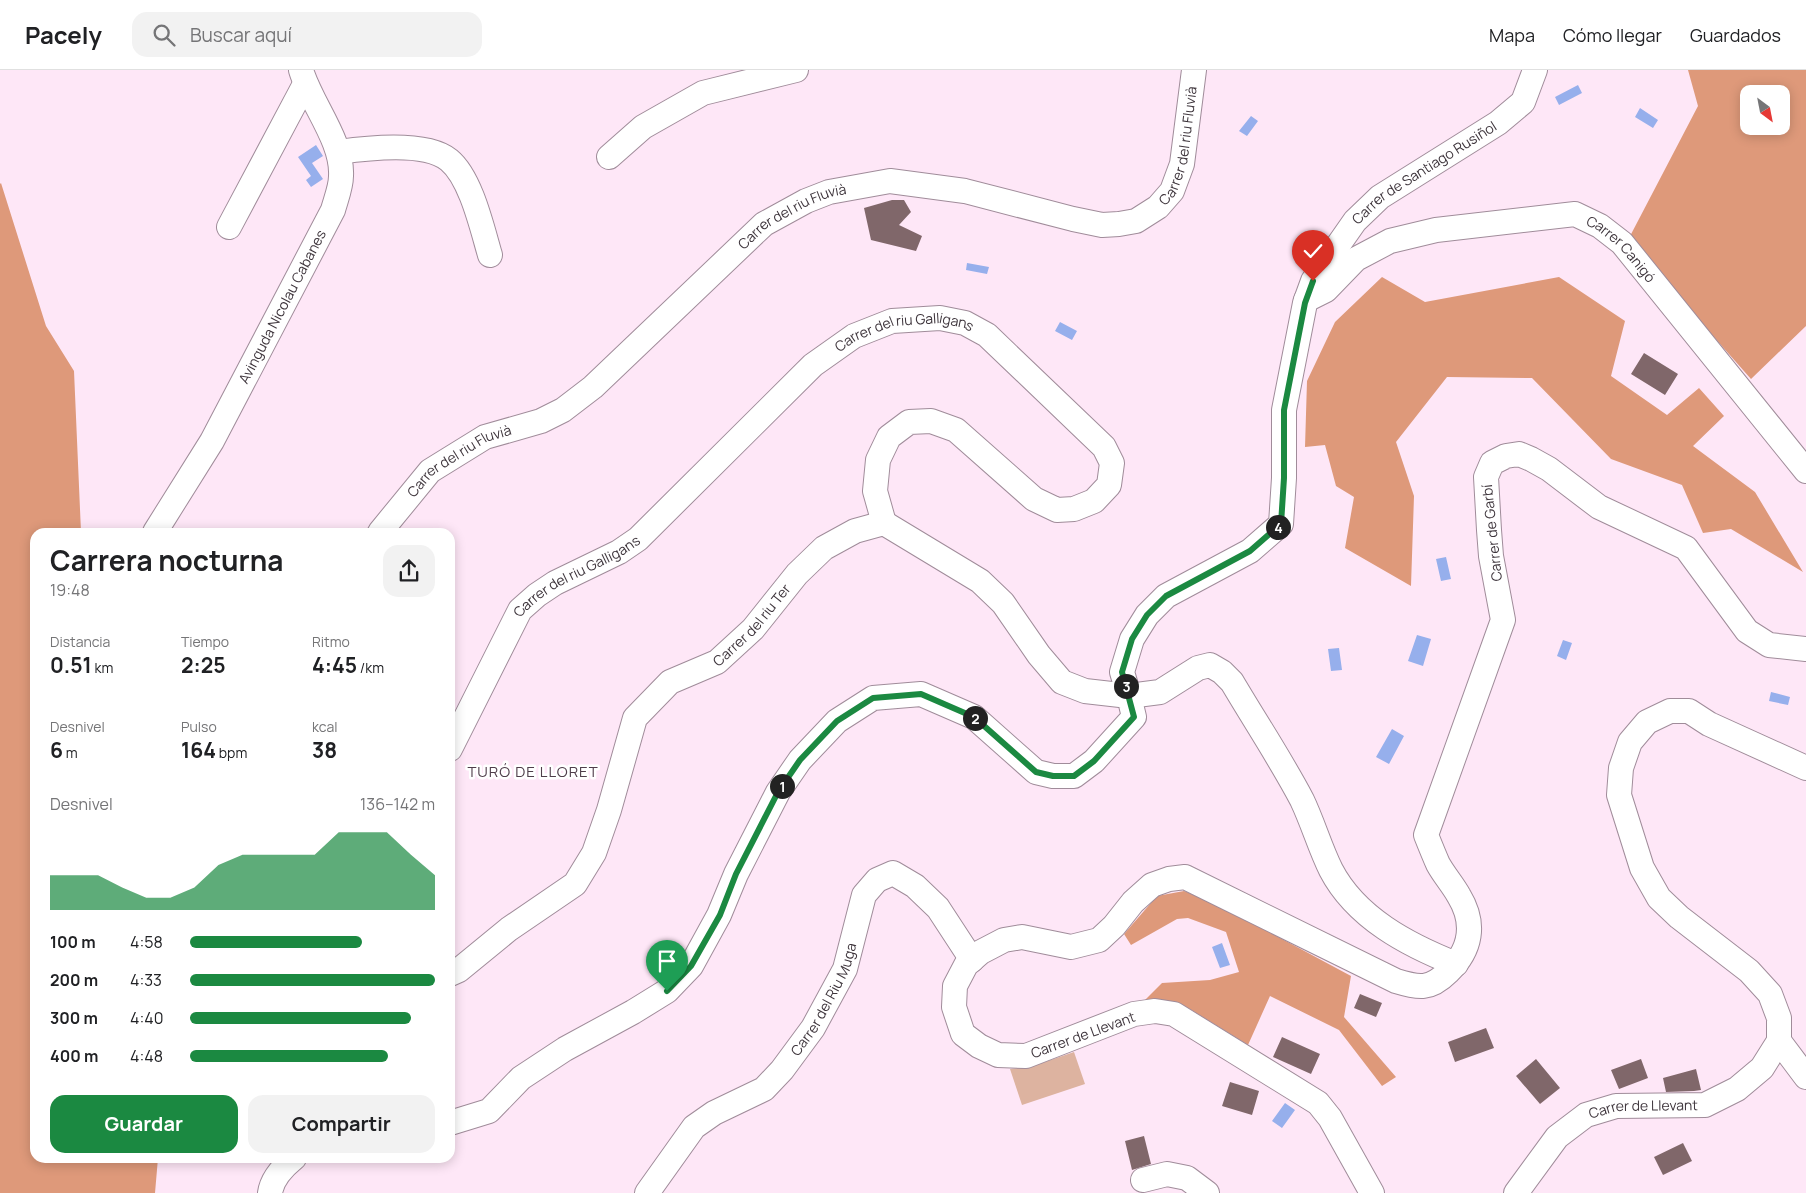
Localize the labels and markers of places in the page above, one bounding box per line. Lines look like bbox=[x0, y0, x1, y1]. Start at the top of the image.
pin bbox=[1292, 230, 1334, 281]
pin: 4 bbox=[1266, 514, 1290, 540]
pin: 3 bbox=[1114, 674, 1138, 698]
pin: 2 bbox=[962, 706, 988, 730]
pin: 1 bbox=[770, 774, 794, 798]
pin bbox=[646, 940, 688, 991]

